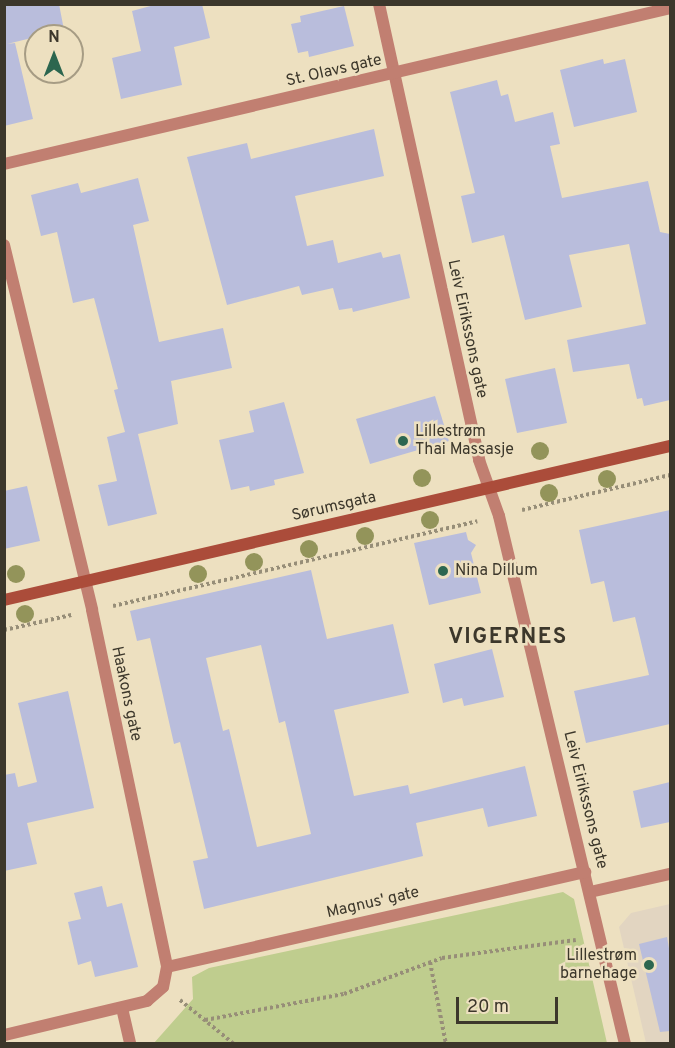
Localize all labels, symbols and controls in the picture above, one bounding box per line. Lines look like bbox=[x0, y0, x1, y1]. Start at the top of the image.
north arrow bbox=[24, 24, 84, 84]
text: N bbox=[48, 28, 60, 48]
street label: St. Olavs gate bbox=[284, 51, 384, 91]
street label: Leiv Eirikssons gate bbox=[443, 258, 491, 400]
place label: Lillestrøm Thai Massasje bbox=[415, 422, 514, 460]
marker: Lillestrøm Thai Massasje bbox=[396, 434, 410, 448]
street label: Sørumsgata bbox=[290, 488, 378, 526]
place label: Nina Dillum bbox=[455, 561, 538, 581]
marker: Nina Dillum bbox=[436, 564, 450, 578]
district label: VIGERNES bbox=[448, 625, 568, 651]
street label: Haakons gate bbox=[107, 645, 145, 743]
street label: Leiv Eirikssons gate bbox=[559, 729, 611, 871]
street label: Magnus' gate bbox=[325, 883, 421, 923]
place label: Lillestrøm barnehage bbox=[560, 946, 637, 984]
marker: Lillestrøm barnehage bbox=[642, 958, 656, 972]
scale bar bbox=[459, 985, 561, 1023]
text: 20 m bbox=[467, 996, 509, 1019]

